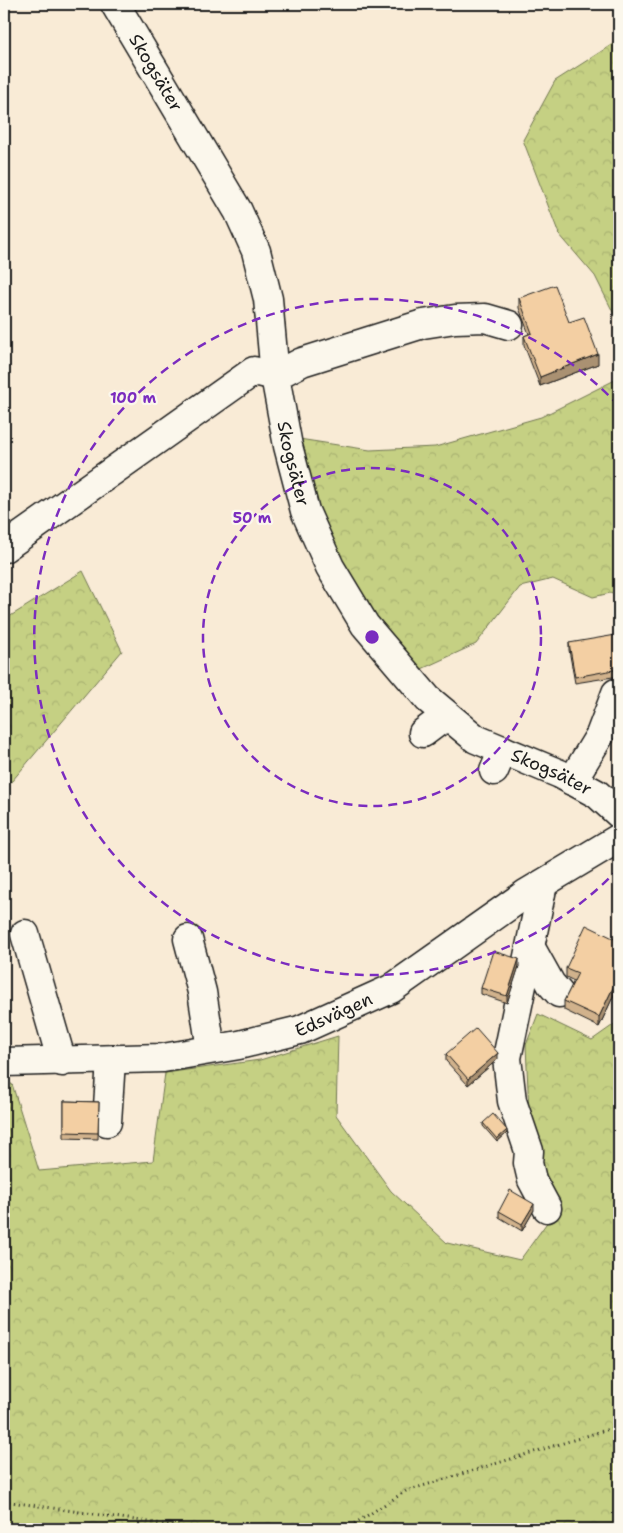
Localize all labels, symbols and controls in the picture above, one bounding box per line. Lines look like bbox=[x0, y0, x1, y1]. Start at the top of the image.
street label: Skogsäter bbox=[123, 29, 188, 116]
text: 100 m bbox=[110, 388, 156, 408]
street label: Skogsäter bbox=[272, 419, 315, 509]
text: 50 m bbox=[233, 508, 272, 528]
centre of rings bbox=[363, 628, 381, 646]
street label: Skogsäter bbox=[507, 743, 596, 801]
street label: Edsvägen bbox=[291, 987, 376, 1043]

